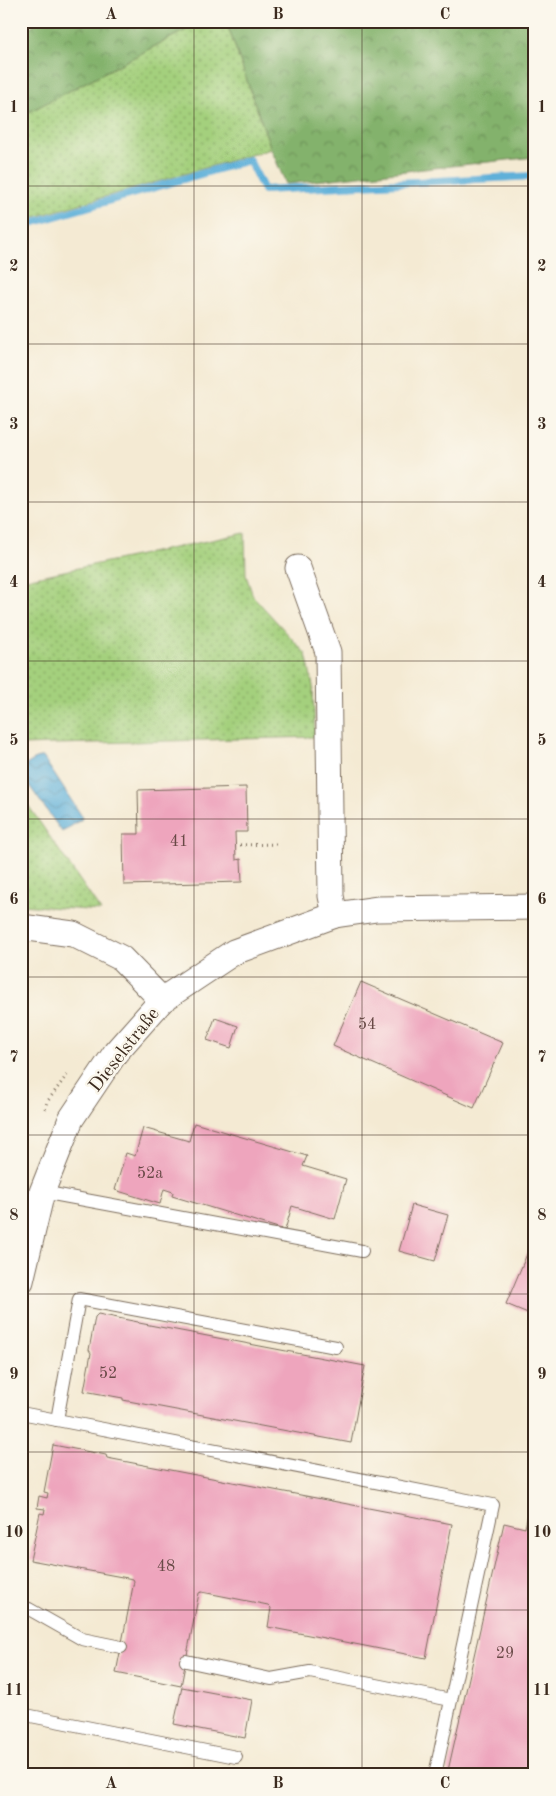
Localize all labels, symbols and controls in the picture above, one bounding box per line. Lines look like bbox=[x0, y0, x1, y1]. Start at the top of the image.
text: A bbox=[105, 7, 117, 23]
text: B bbox=[272, 7, 284, 23]
text: C bbox=[440, 7, 450, 23]
text: 1 bbox=[9, 100, 19, 116]
text: 1 bbox=[537, 100, 547, 116]
text: 2 bbox=[9, 259, 19, 275]
text: 2 bbox=[537, 259, 547, 275]
text: 3 bbox=[9, 417, 19, 433]
text: 3 bbox=[537, 417, 547, 433]
text: 4 bbox=[9, 575, 19, 591]
text: 4 bbox=[537, 575, 547, 591]
text: 5 bbox=[9, 733, 19, 749]
text: 5 bbox=[537, 733, 547, 749]
house number: 41 bbox=[170, 834, 188, 850]
text: 6 bbox=[9, 892, 19, 908]
text: 6 bbox=[537, 892, 547, 908]
street label: Dieselstraße bbox=[86, 1005, 164, 1096]
house number: 54 bbox=[358, 1017, 376, 1033]
text: 7 bbox=[9, 1050, 19, 1066]
text: 7 bbox=[537, 1050, 547, 1066]
house number: 52a bbox=[137, 1166, 163, 1182]
text: 8 bbox=[9, 1208, 19, 1224]
text: 8 bbox=[537, 1208, 547, 1224]
house number: 52 bbox=[99, 1366, 117, 1382]
text: 9 bbox=[9, 1367, 19, 1383]
text: 9 bbox=[537, 1367, 547, 1383]
text: 10 bbox=[5, 1525, 23, 1541]
text: 10 bbox=[533, 1525, 551, 1541]
house number: 48 bbox=[157, 1559, 175, 1575]
house number: 29 bbox=[496, 1646, 514, 1662]
text: 11 bbox=[5, 1683, 23, 1699]
text: 11 bbox=[533, 1683, 551, 1699]
text: A bbox=[105, 1776, 117, 1792]
text: B bbox=[272, 1776, 284, 1792]
text: C bbox=[440, 1776, 450, 1792]

